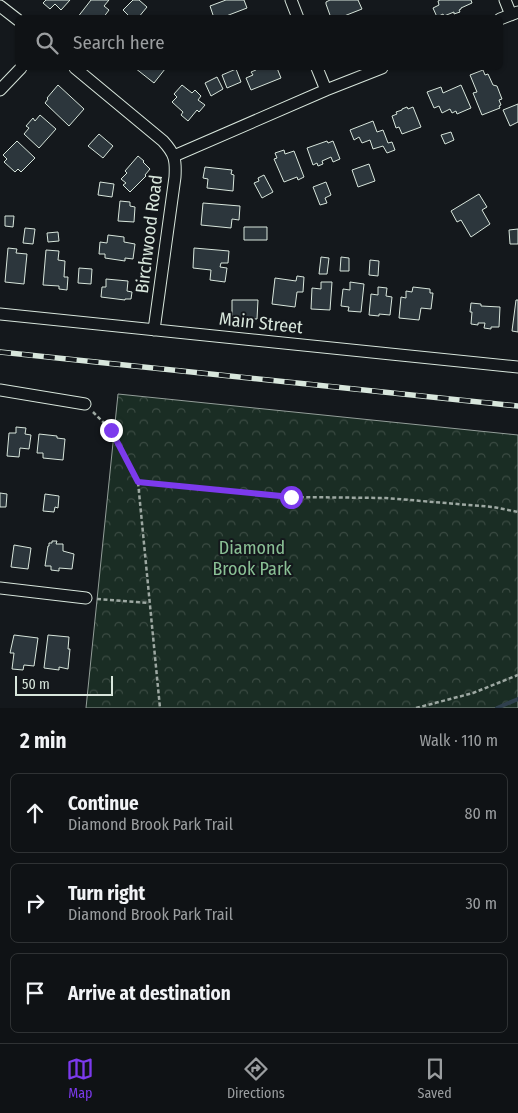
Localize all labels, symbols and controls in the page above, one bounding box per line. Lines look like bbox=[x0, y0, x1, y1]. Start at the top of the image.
search box bbox=[15, 15, 503, 70]
icon: search bbox=[33, 29, 61, 57]
text: Search here bbox=[73, 31, 165, 54]
street label: Birchwood Road bbox=[131, 173, 167, 295]
street label: Main Street bbox=[218, 308, 304, 338]
route end bbox=[100, 419, 123, 442]
route start bbox=[280, 486, 303, 509]
park label: Diamond Brook Park bbox=[212, 537, 292, 580]
scale bar bbox=[15, 673, 112, 696]
text: 50 m bbox=[22, 676, 50, 693]
text: 2 min bbox=[20, 728, 67, 754]
text: Walk · 110 m bbox=[420, 731, 498, 750]
text: Continue bbox=[68, 792, 139, 815]
icon: ahead bbox=[21, 799, 49, 827]
text: 80 m bbox=[465, 804, 497, 823]
text: Diamond Brook Park Trail bbox=[68, 815, 233, 834]
text: Turn right bbox=[68, 882, 145, 905]
icon: right bbox=[21, 889, 49, 917]
text: 30 m bbox=[465, 894, 497, 913]
text: Diamond Brook Park Trail bbox=[68, 905, 233, 924]
icon: arrive bbox=[21, 979, 49, 1007]
text: Arrive at destination bbox=[68, 982, 231, 1005]
tab: Map bbox=[66, 1055, 94, 1102]
tab: Directions bbox=[227, 1055, 285, 1102]
tab: Saved bbox=[417, 1055, 452, 1102]

